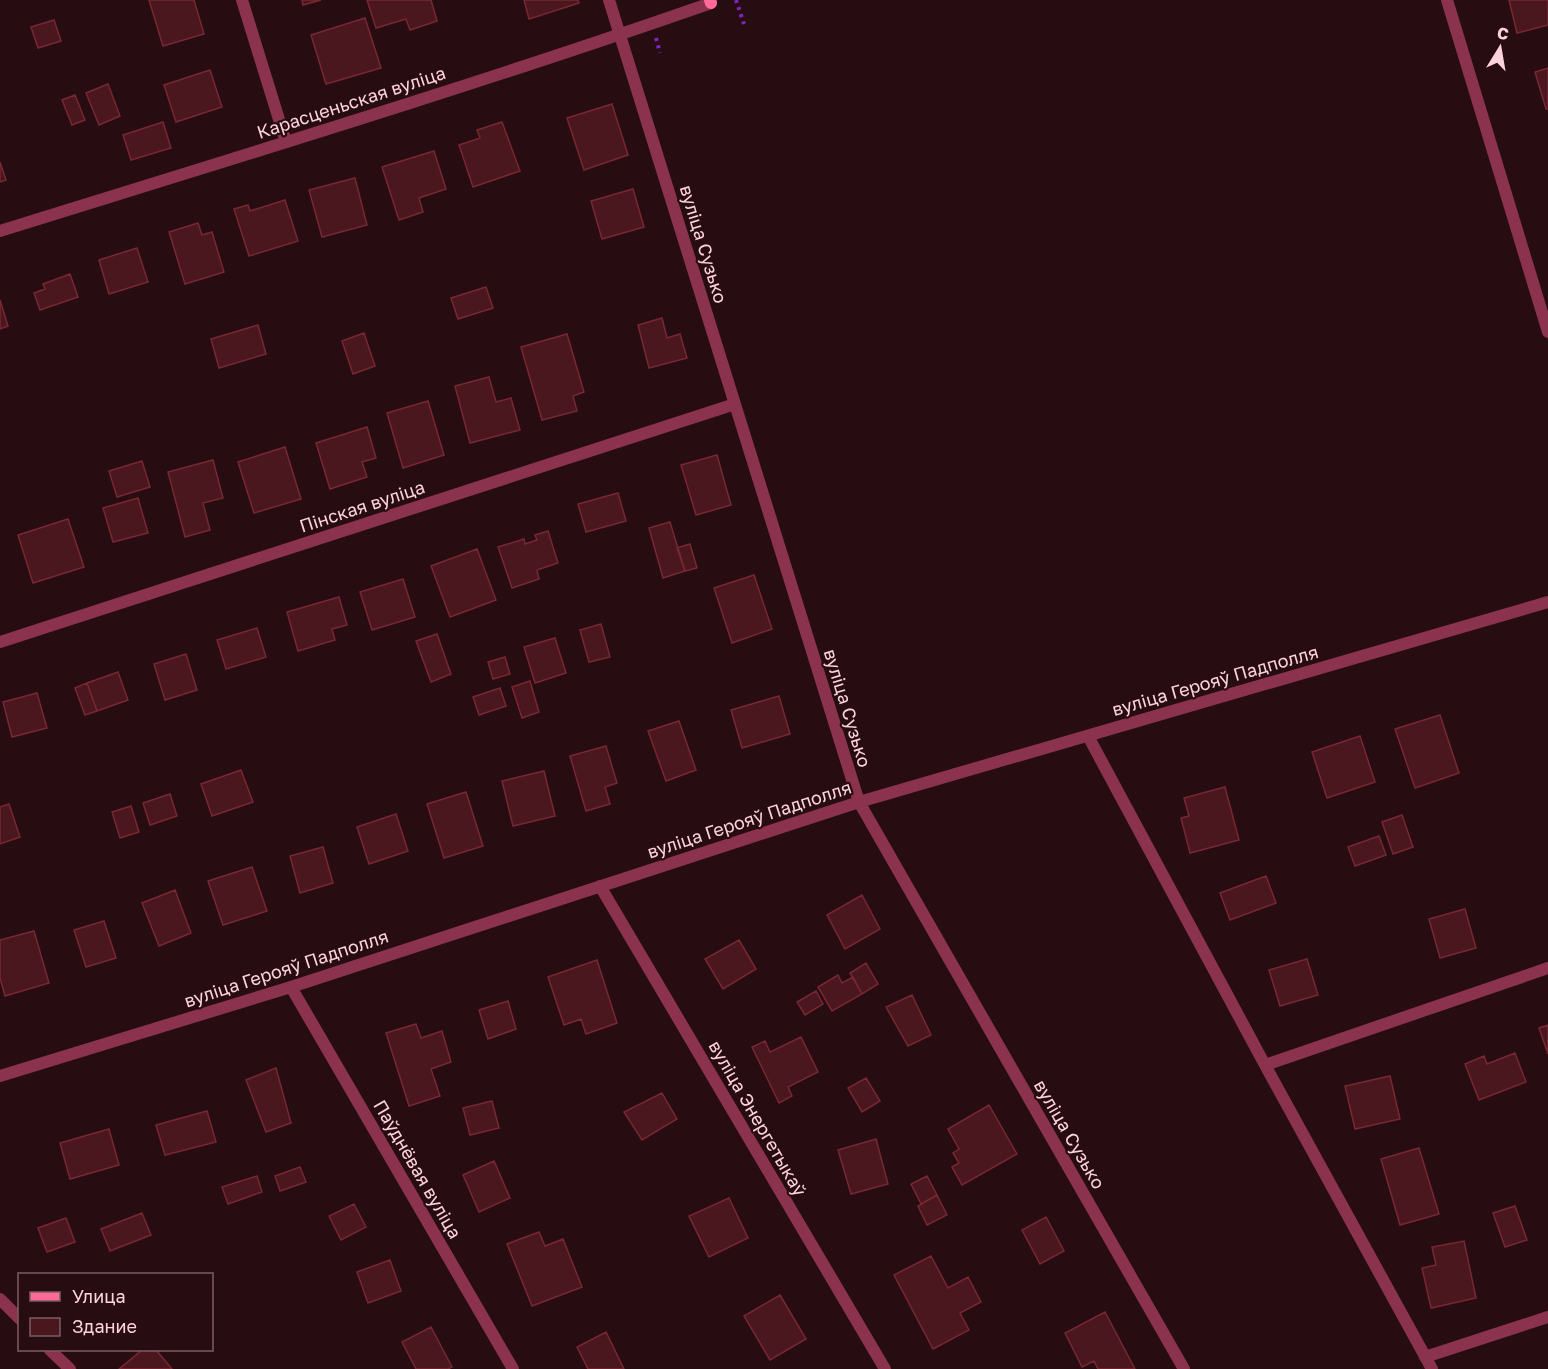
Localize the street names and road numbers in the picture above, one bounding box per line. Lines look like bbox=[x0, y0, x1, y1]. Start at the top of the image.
street label: Карасценьская вуліца bbox=[254, 61, 448, 143]
street label: вуліца Сузько bbox=[676, 182, 732, 306]
street label: Пінская вуліца bbox=[296, 475, 428, 537]
street label: вуліца Герояў Падполля bbox=[1109, 640, 1321, 720]
street label: вуліца Сузько bbox=[820, 646, 876, 770]
street label: вуліца Герояў Падполля bbox=[644, 776, 854, 862]
street label: вуліца Герояў Падполля bbox=[181, 925, 391, 1011]
street label: вуліца Энергетыкаў bbox=[704, 1036, 812, 1200]
street label: вуліца Сузько bbox=[1030, 1075, 1110, 1193]
street label: Паўднёвая вуліца bbox=[369, 1096, 467, 1242]

